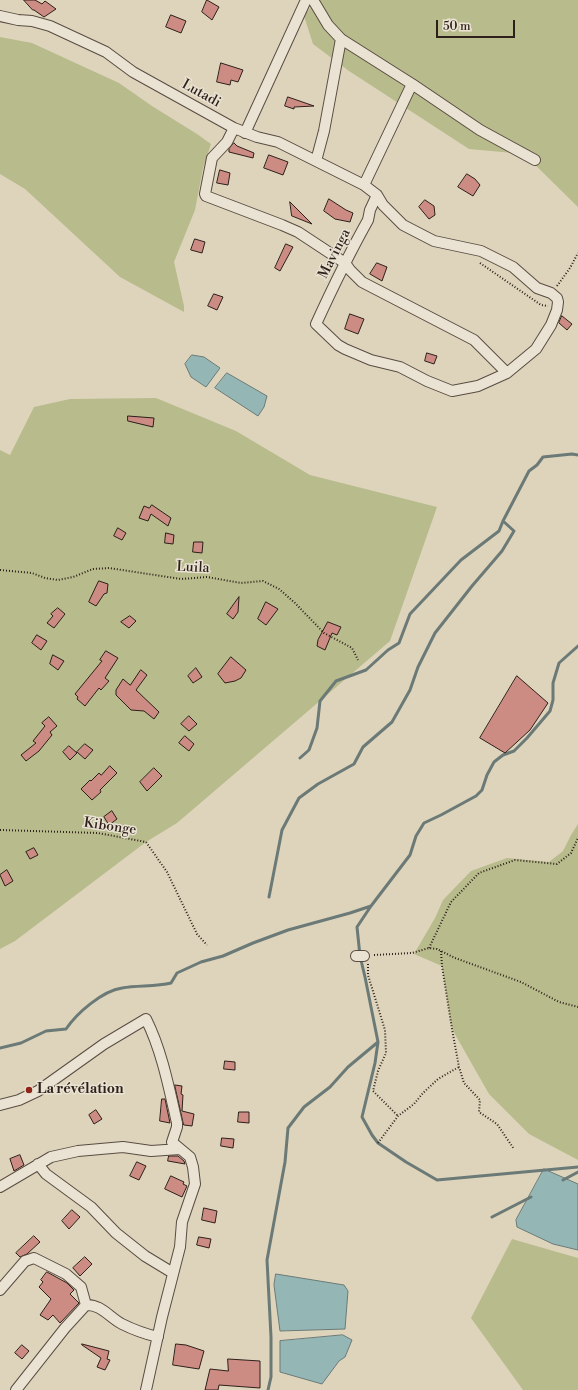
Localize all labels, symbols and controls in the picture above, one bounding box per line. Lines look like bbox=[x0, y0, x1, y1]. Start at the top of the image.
scale bar bbox=[438, 12, 517, 38]
text: 50 m bbox=[443, 19, 471, 34]
street label: Lutadi bbox=[179, 76, 223, 112]
street label: Mavinga bbox=[315, 226, 355, 282]
street label: Luila bbox=[176, 559, 210, 577]
street label: Kibonge bbox=[83, 815, 137, 839]
place label: La révélation bbox=[37, 1082, 124, 1098]
marker: La révélation bbox=[24, 1085, 34, 1095]

